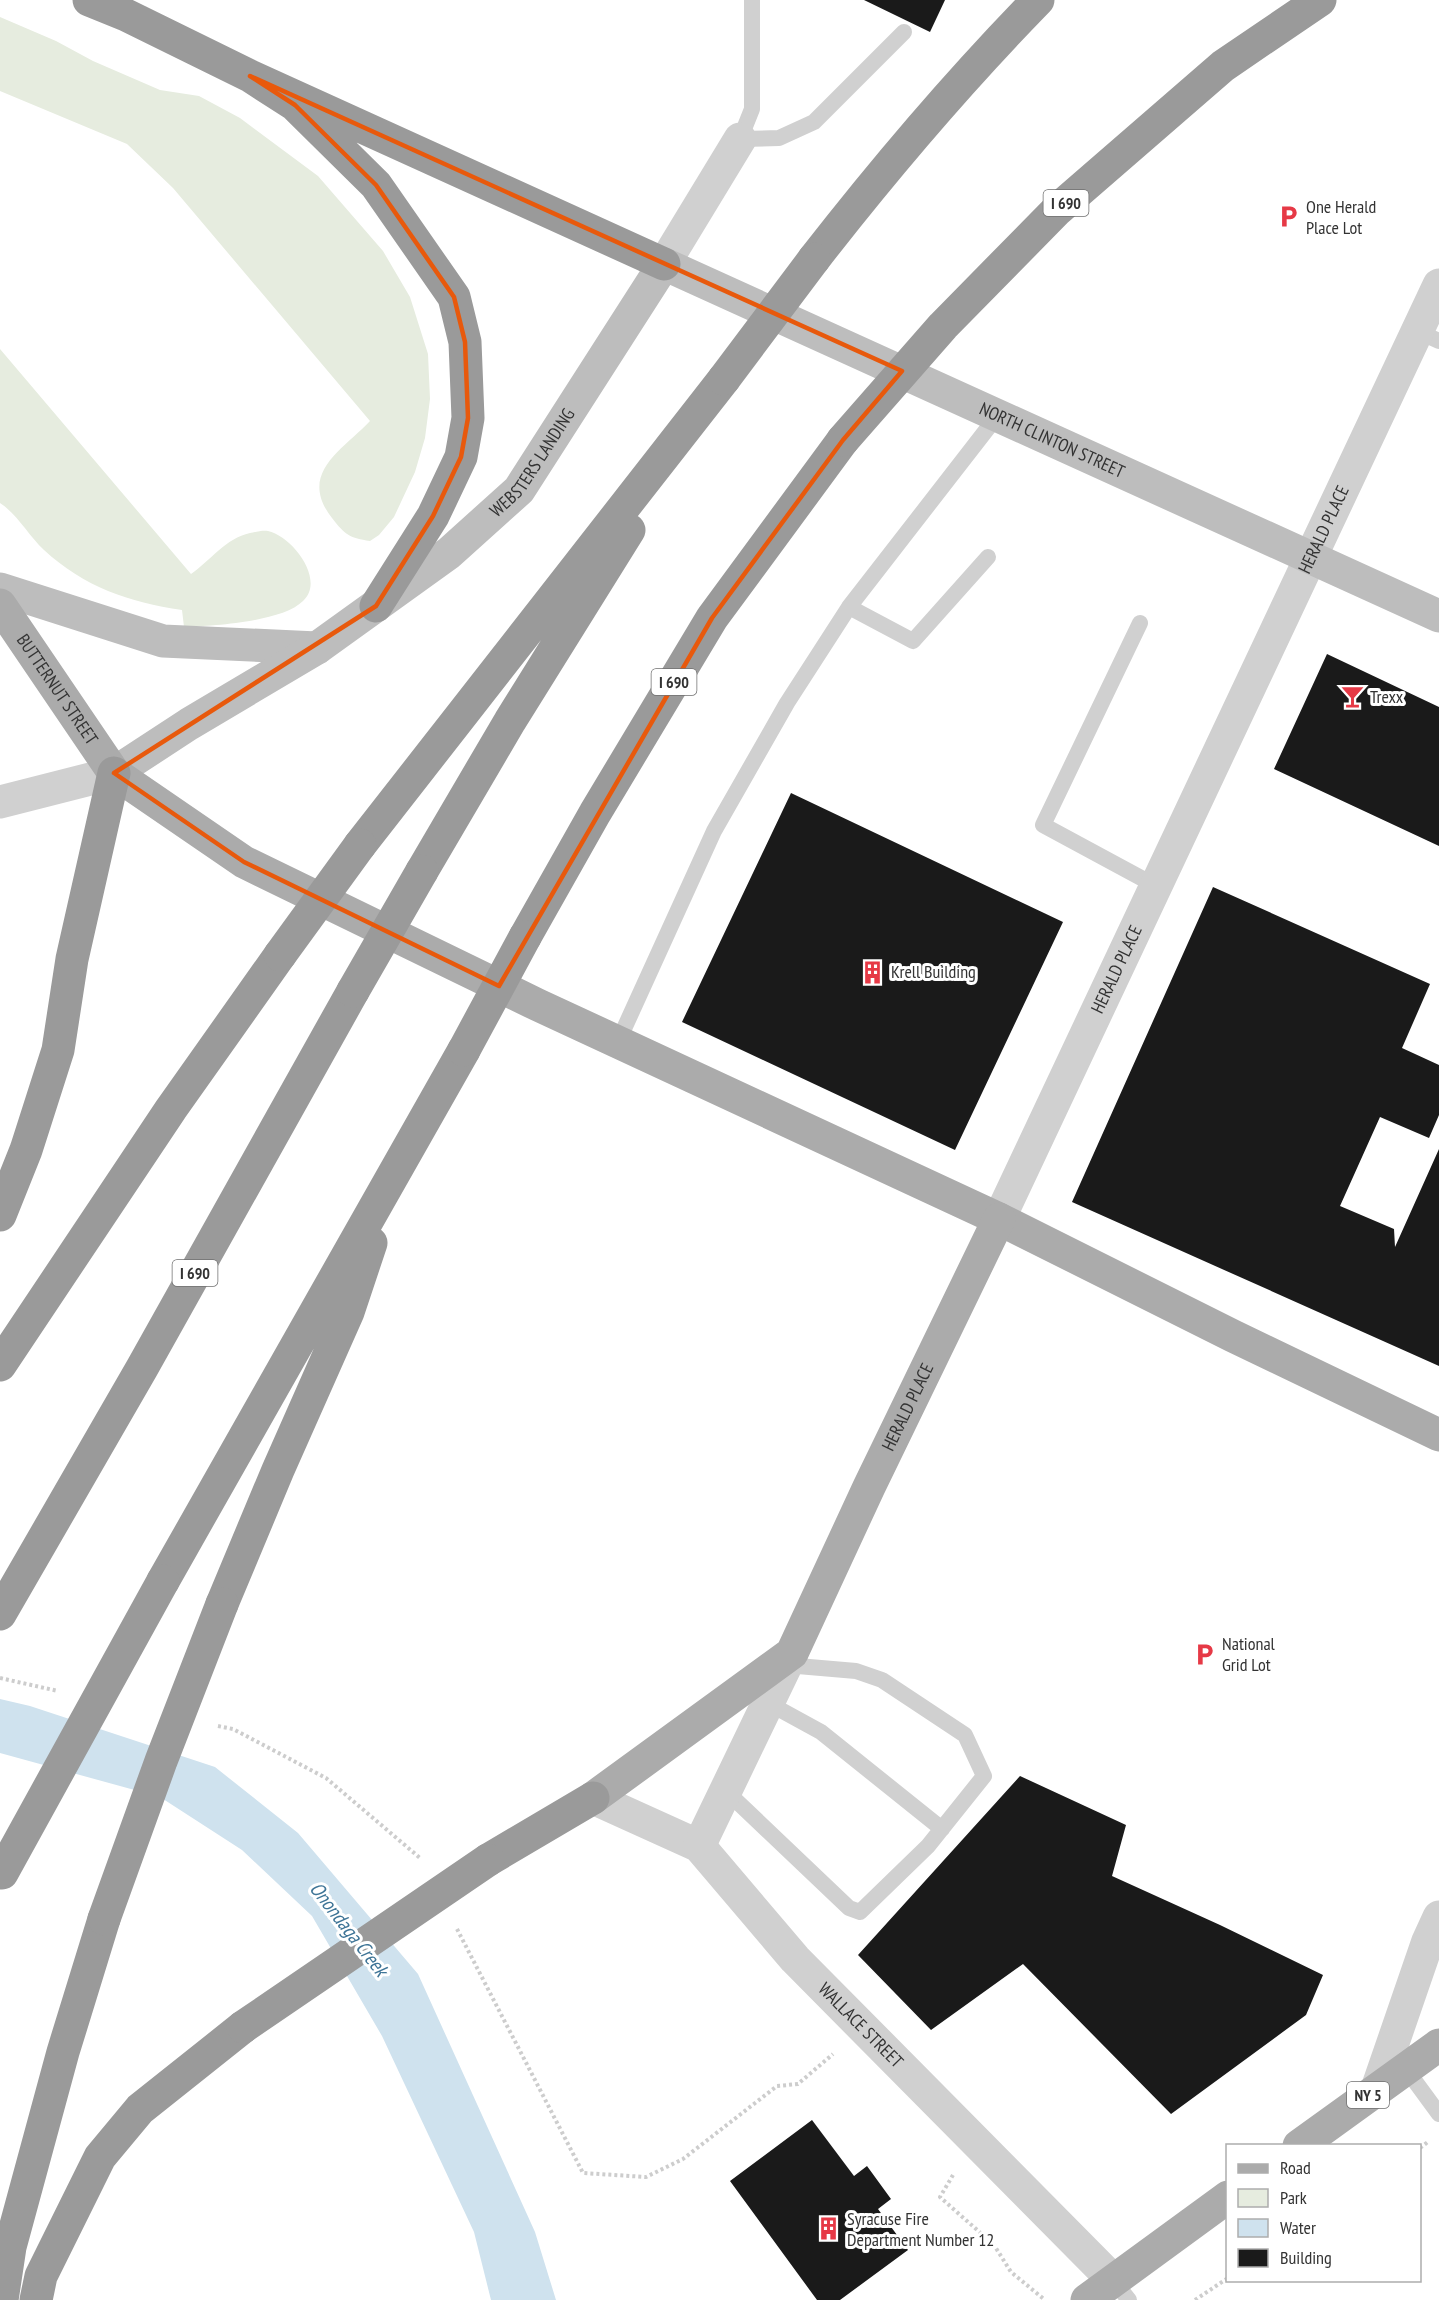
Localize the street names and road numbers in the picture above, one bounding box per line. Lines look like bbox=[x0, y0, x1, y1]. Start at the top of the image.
road number: I 690 bbox=[1044, 190, 1088, 216]
street label: NORTH CLINTON STREET bbox=[976, 397, 1129, 483]
street label: WEBSTERS LANDING bbox=[485, 404, 579, 522]
street label: HERALD PLACE bbox=[1293, 482, 1354, 577]
street label: BUTTERNUT STREET bbox=[12, 629, 103, 749]
road number: I 690 bbox=[652, 669, 696, 695]
street label: HERALD PLACE bbox=[1086, 921, 1147, 1017]
road number: I 690 bbox=[172, 1260, 218, 1286]
street label: HERALD PLACE bbox=[876, 1359, 938, 1455]
street label: WALLACE STREET bbox=[814, 1977, 908, 2073]
road number: NY 5 bbox=[1347, 2082, 1389, 2108]

